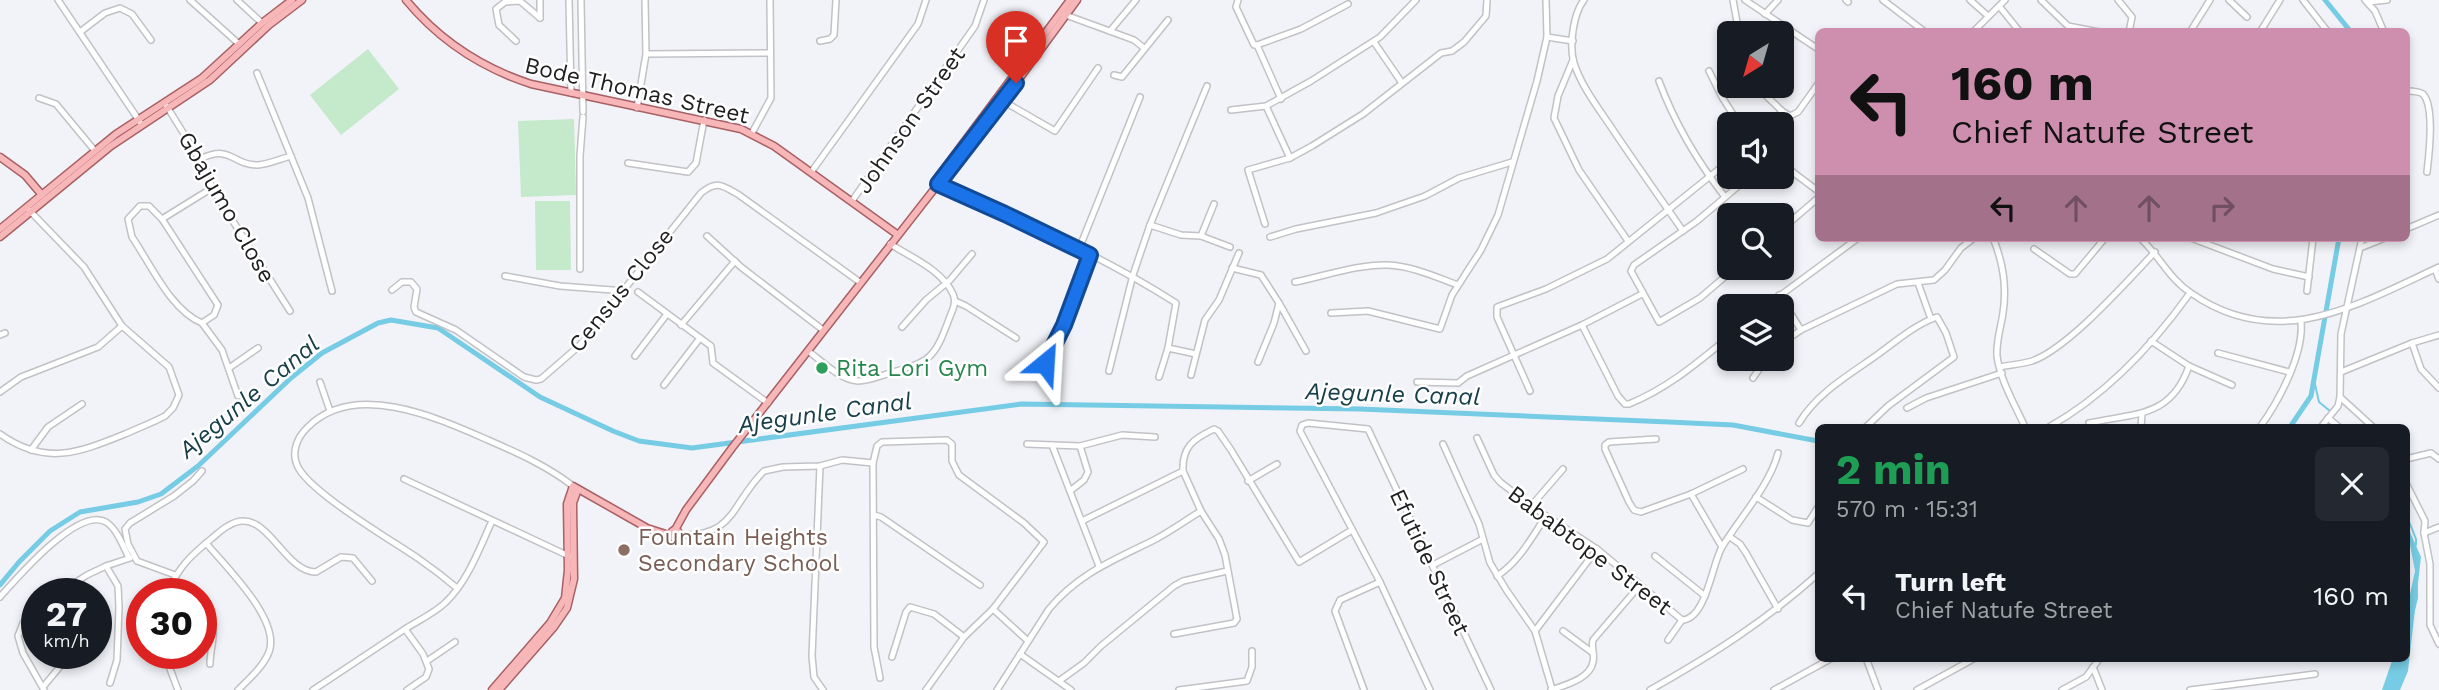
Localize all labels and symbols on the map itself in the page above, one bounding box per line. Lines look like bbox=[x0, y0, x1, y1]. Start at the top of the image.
pin bbox=[986, 11, 1046, 83]
north arrow bbox=[1717, 21, 1794, 98]
street label: Johnson Street bbox=[850, 42, 971, 199]
street label: Bode Thomas Street bbox=[522, 52, 752, 130]
street label: Gbajumo Close bbox=[172, 127, 281, 288]
street label: Census Close bbox=[563, 223, 680, 358]
position arrow bbox=[1008, 326, 1082, 400]
water label: Ajegunle Canal bbox=[172, 330, 325, 465]
place label: Rita Lori Gym bbox=[836, 355, 988, 382]
marker: Rita Lori Gym bbox=[814, 360, 830, 376]
water label: Ajegunle Canal bbox=[1304, 377, 1481, 411]
water label: Ajegunle Canal bbox=[735, 387, 914, 439]
street label: Bababtope Street bbox=[1503, 480, 1677, 621]
street label: Efutide Street bbox=[1384, 485, 1475, 640]
place label: Fountain Heights Secondary School bbox=[638, 524, 839, 577]
marker: Fountain Heights Secondary School bbox=[616, 542, 632, 558]
speed limit sign: 30 bbox=[126, 578, 217, 669]

